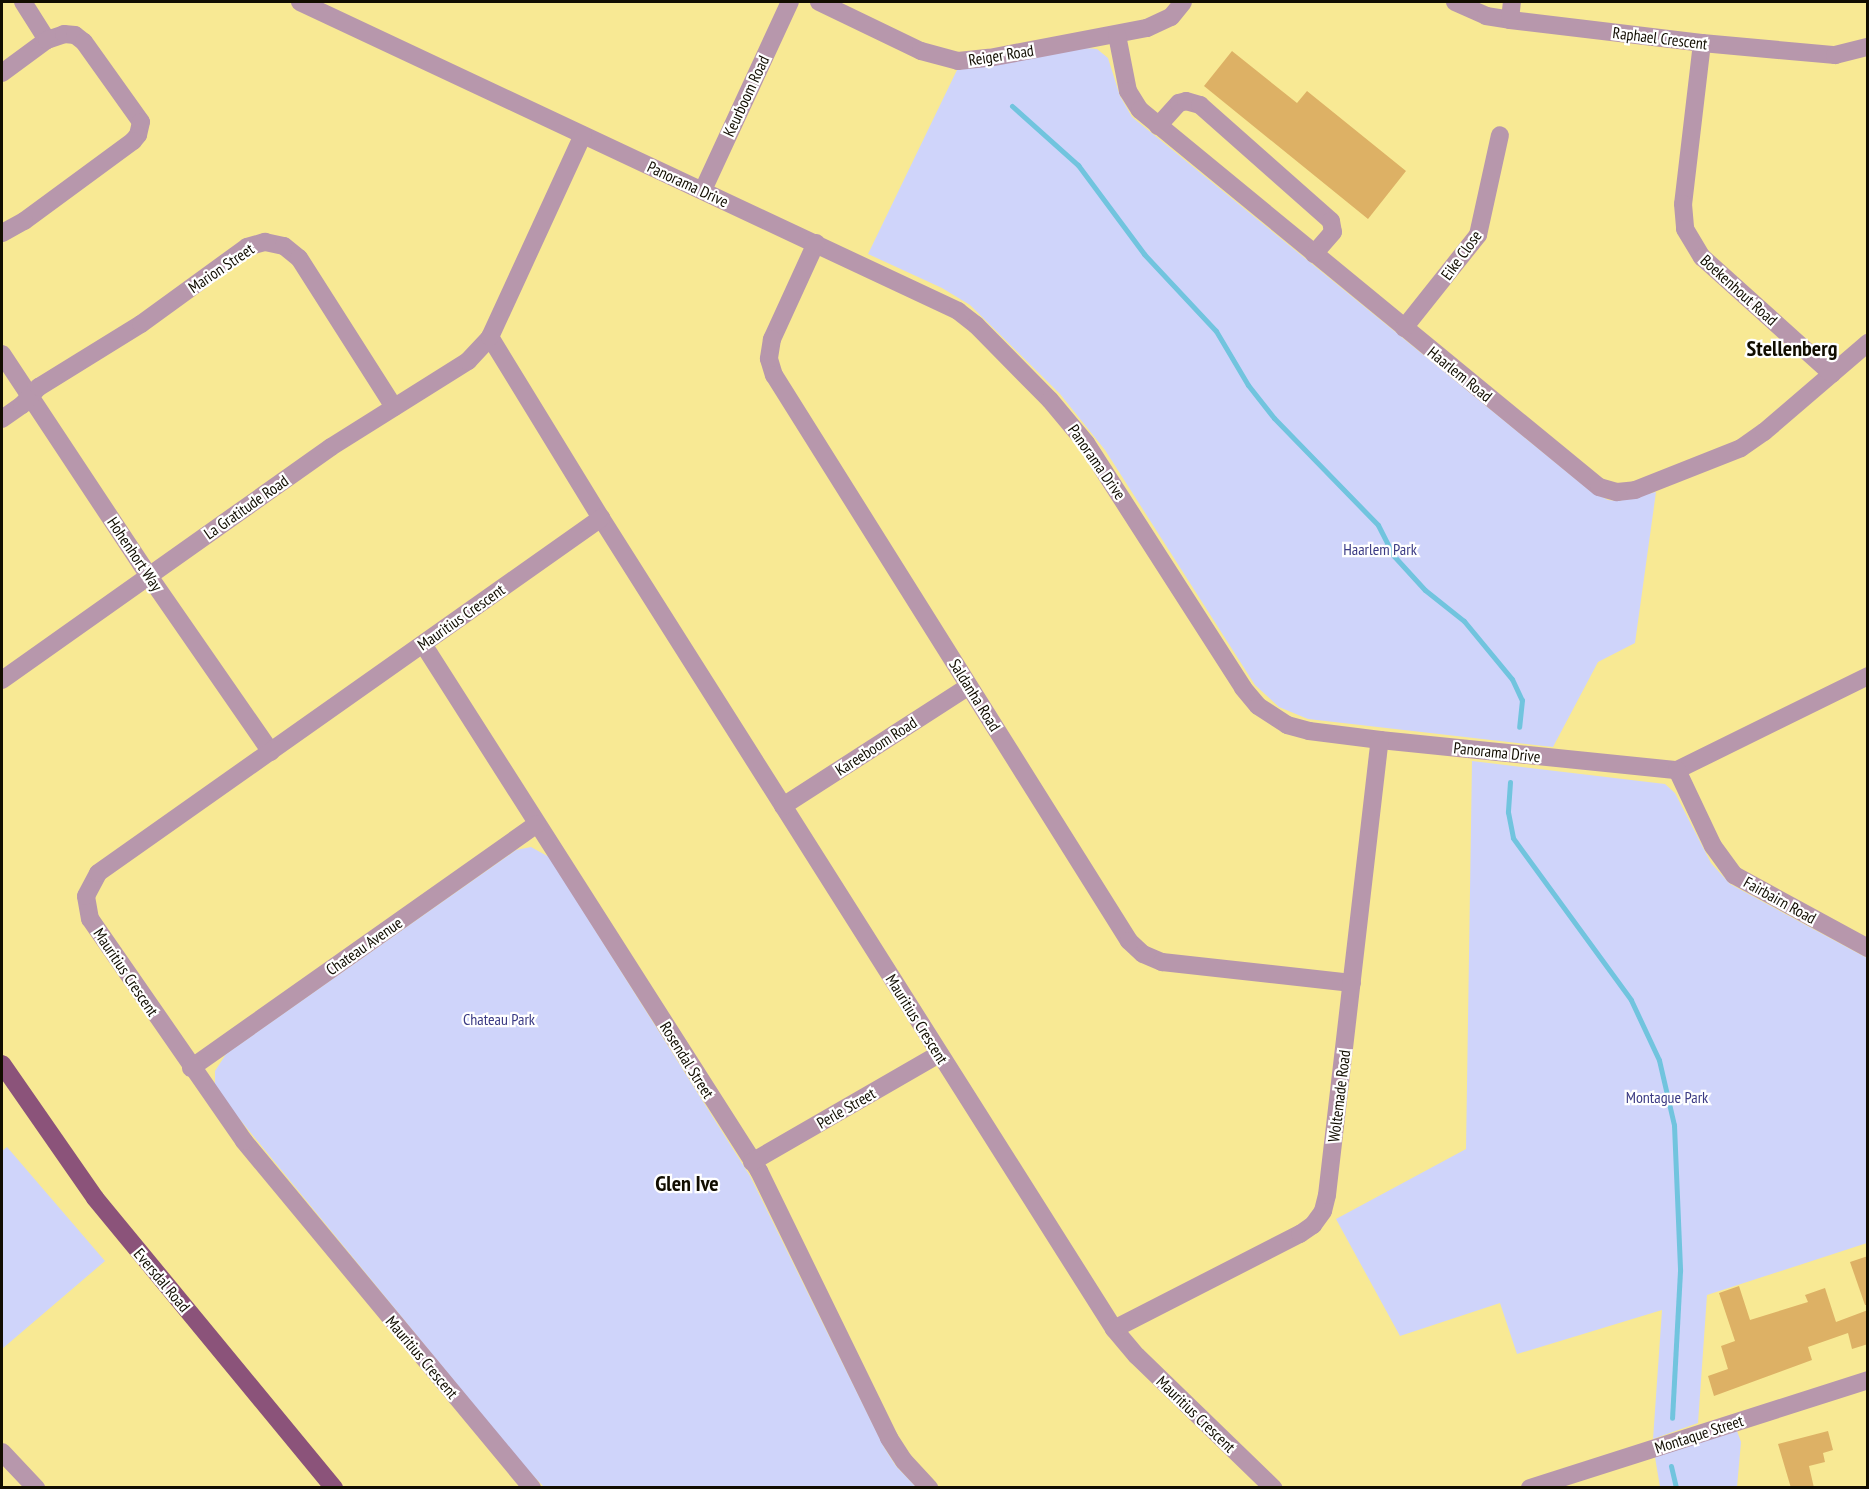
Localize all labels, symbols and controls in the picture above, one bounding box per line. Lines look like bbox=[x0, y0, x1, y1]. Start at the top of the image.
street label: Raphael Crescent bbox=[1612, 23, 1708, 53]
street label: Reiger Road bbox=[967, 40, 1035, 70]
street label: Keurboom Road bbox=[719, 52, 773, 140]
street label: Panorama Drive bbox=[644, 157, 732, 211]
street label: Eike Close bbox=[1437, 227, 1485, 283]
street label: Marion Street bbox=[185, 239, 257, 297]
street label: Boekenhout Road bbox=[1697, 251, 1781, 329]
district label: Stellenberg bbox=[1747, 336, 1837, 362]
street label: Haarlem Road bbox=[1424, 342, 1496, 406]
street label: Panorama Drive bbox=[1064, 421, 1130, 503]
street label: La Gratitude Road bbox=[200, 471, 292, 543]
street label: Hohenhort Way bbox=[103, 513, 167, 595]
park label: Haarlem Park bbox=[1343, 539, 1417, 559]
street label: Mauritius Crescent bbox=[414, 580, 508, 654]
street label: Saldanha Road bbox=[945, 655, 1005, 735]
street label: Kareeboom Road bbox=[832, 713, 920, 779]
street label: Panorama Drive bbox=[1453, 738, 1541, 766]
street label: Fairbairn Road bbox=[1740, 872, 1820, 928]
street label: Chateau Avenue bbox=[322, 913, 406, 979]
street label: Mauritius Crescent bbox=[90, 924, 162, 1020]
street label: Mauritius Crescent bbox=[882, 971, 952, 1067]
park label: Chateau Park bbox=[463, 1009, 535, 1029]
street label: Rosendal Street bbox=[656, 1018, 718, 1102]
street label: Woltemade Road bbox=[1324, 1049, 1354, 1143]
street label: Perle Street bbox=[813, 1084, 879, 1132]
park label: Montague Park bbox=[1626, 1087, 1708, 1107]
district label: Glen Ive bbox=[655, 1171, 719, 1197]
street label: Eversdal Road bbox=[130, 1244, 194, 1316]
street label: Mauritius Crescent bbox=[382, 1312, 462, 1402]
street label: Mauritius Crescent bbox=[1153, 1372, 1239, 1456]
street label: Montaque Street bbox=[1652, 1411, 1746, 1457]

